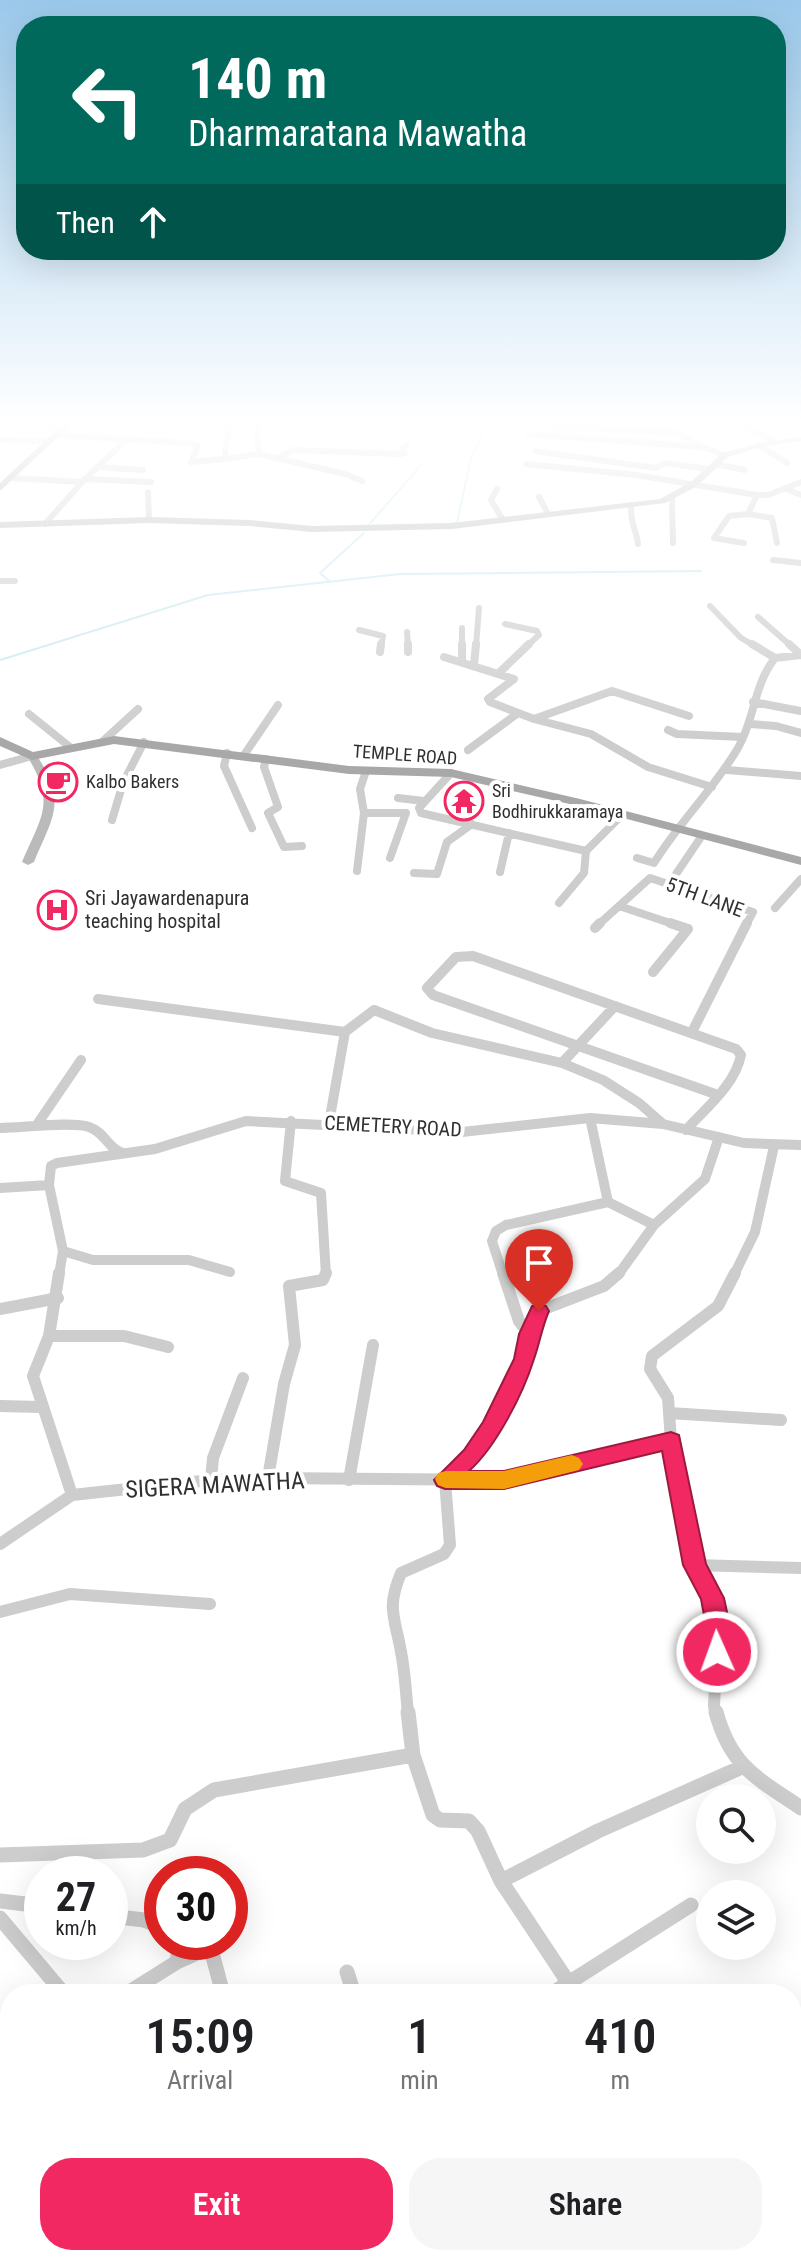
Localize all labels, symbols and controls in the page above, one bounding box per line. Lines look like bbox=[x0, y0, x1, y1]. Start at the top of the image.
text: 140 m bbox=[188, 46, 327, 112]
icon: left bbox=[56, 48, 160, 152]
text: Dharmaratana Mawatha bbox=[188, 113, 527, 155]
icon: ahead bbox=[131, 200, 175, 244]
text: Then bbox=[56, 205, 115, 240]
street label: TEMPLE ROAD bbox=[352, 740, 458, 769]
cafe icon: Kalbo Bakers bbox=[37, 761, 79, 803]
place label: Kalbo Bakers bbox=[86, 771, 179, 792]
temple icon: Sri Bodhirukkaramaya bbox=[443, 780, 485, 822]
place label: Sri Bodhirukkaramaya bbox=[492, 780, 623, 822]
street label: 5TH LANE bbox=[663, 872, 747, 922]
place label: Sri Jayawardenapura teaching hospital bbox=[85, 886, 249, 933]
hospital icon: Sri Jayawardenapura teaching hospital bbox=[36, 889, 78, 931]
street label: CEMETERY ROAD bbox=[324, 1110, 462, 1142]
pin bbox=[505, 1229, 573, 1311]
icon: arrive bbox=[517, 1241, 561, 1285]
street label: SIGERA MAWATHA bbox=[125, 1466, 306, 1504]
position arrow bbox=[675, 1610, 759, 1694]
map controls bbox=[696, 1784, 776, 1960]
button: search bbox=[696, 1784, 776, 1864]
speed limit sign: 30 bbox=[144, 1856, 248, 1960]
text: 27 bbox=[56, 1874, 96, 1921]
button: layers bbox=[696, 1880, 776, 1960]
text: km/h bbox=[55, 1916, 97, 1940]
text: 15:09 bbox=[146, 2008, 255, 2065]
text: 1 bbox=[407, 2008, 431, 2065]
text: 410 bbox=[584, 2008, 656, 2065]
text: Arrival bbox=[167, 2065, 233, 2095]
text: min bbox=[400, 2065, 438, 2095]
text: m bbox=[610, 2065, 630, 2095]
button: Exit bbox=[40, 2158, 393, 2250]
button: Share bbox=[409, 2158, 762, 2250]

